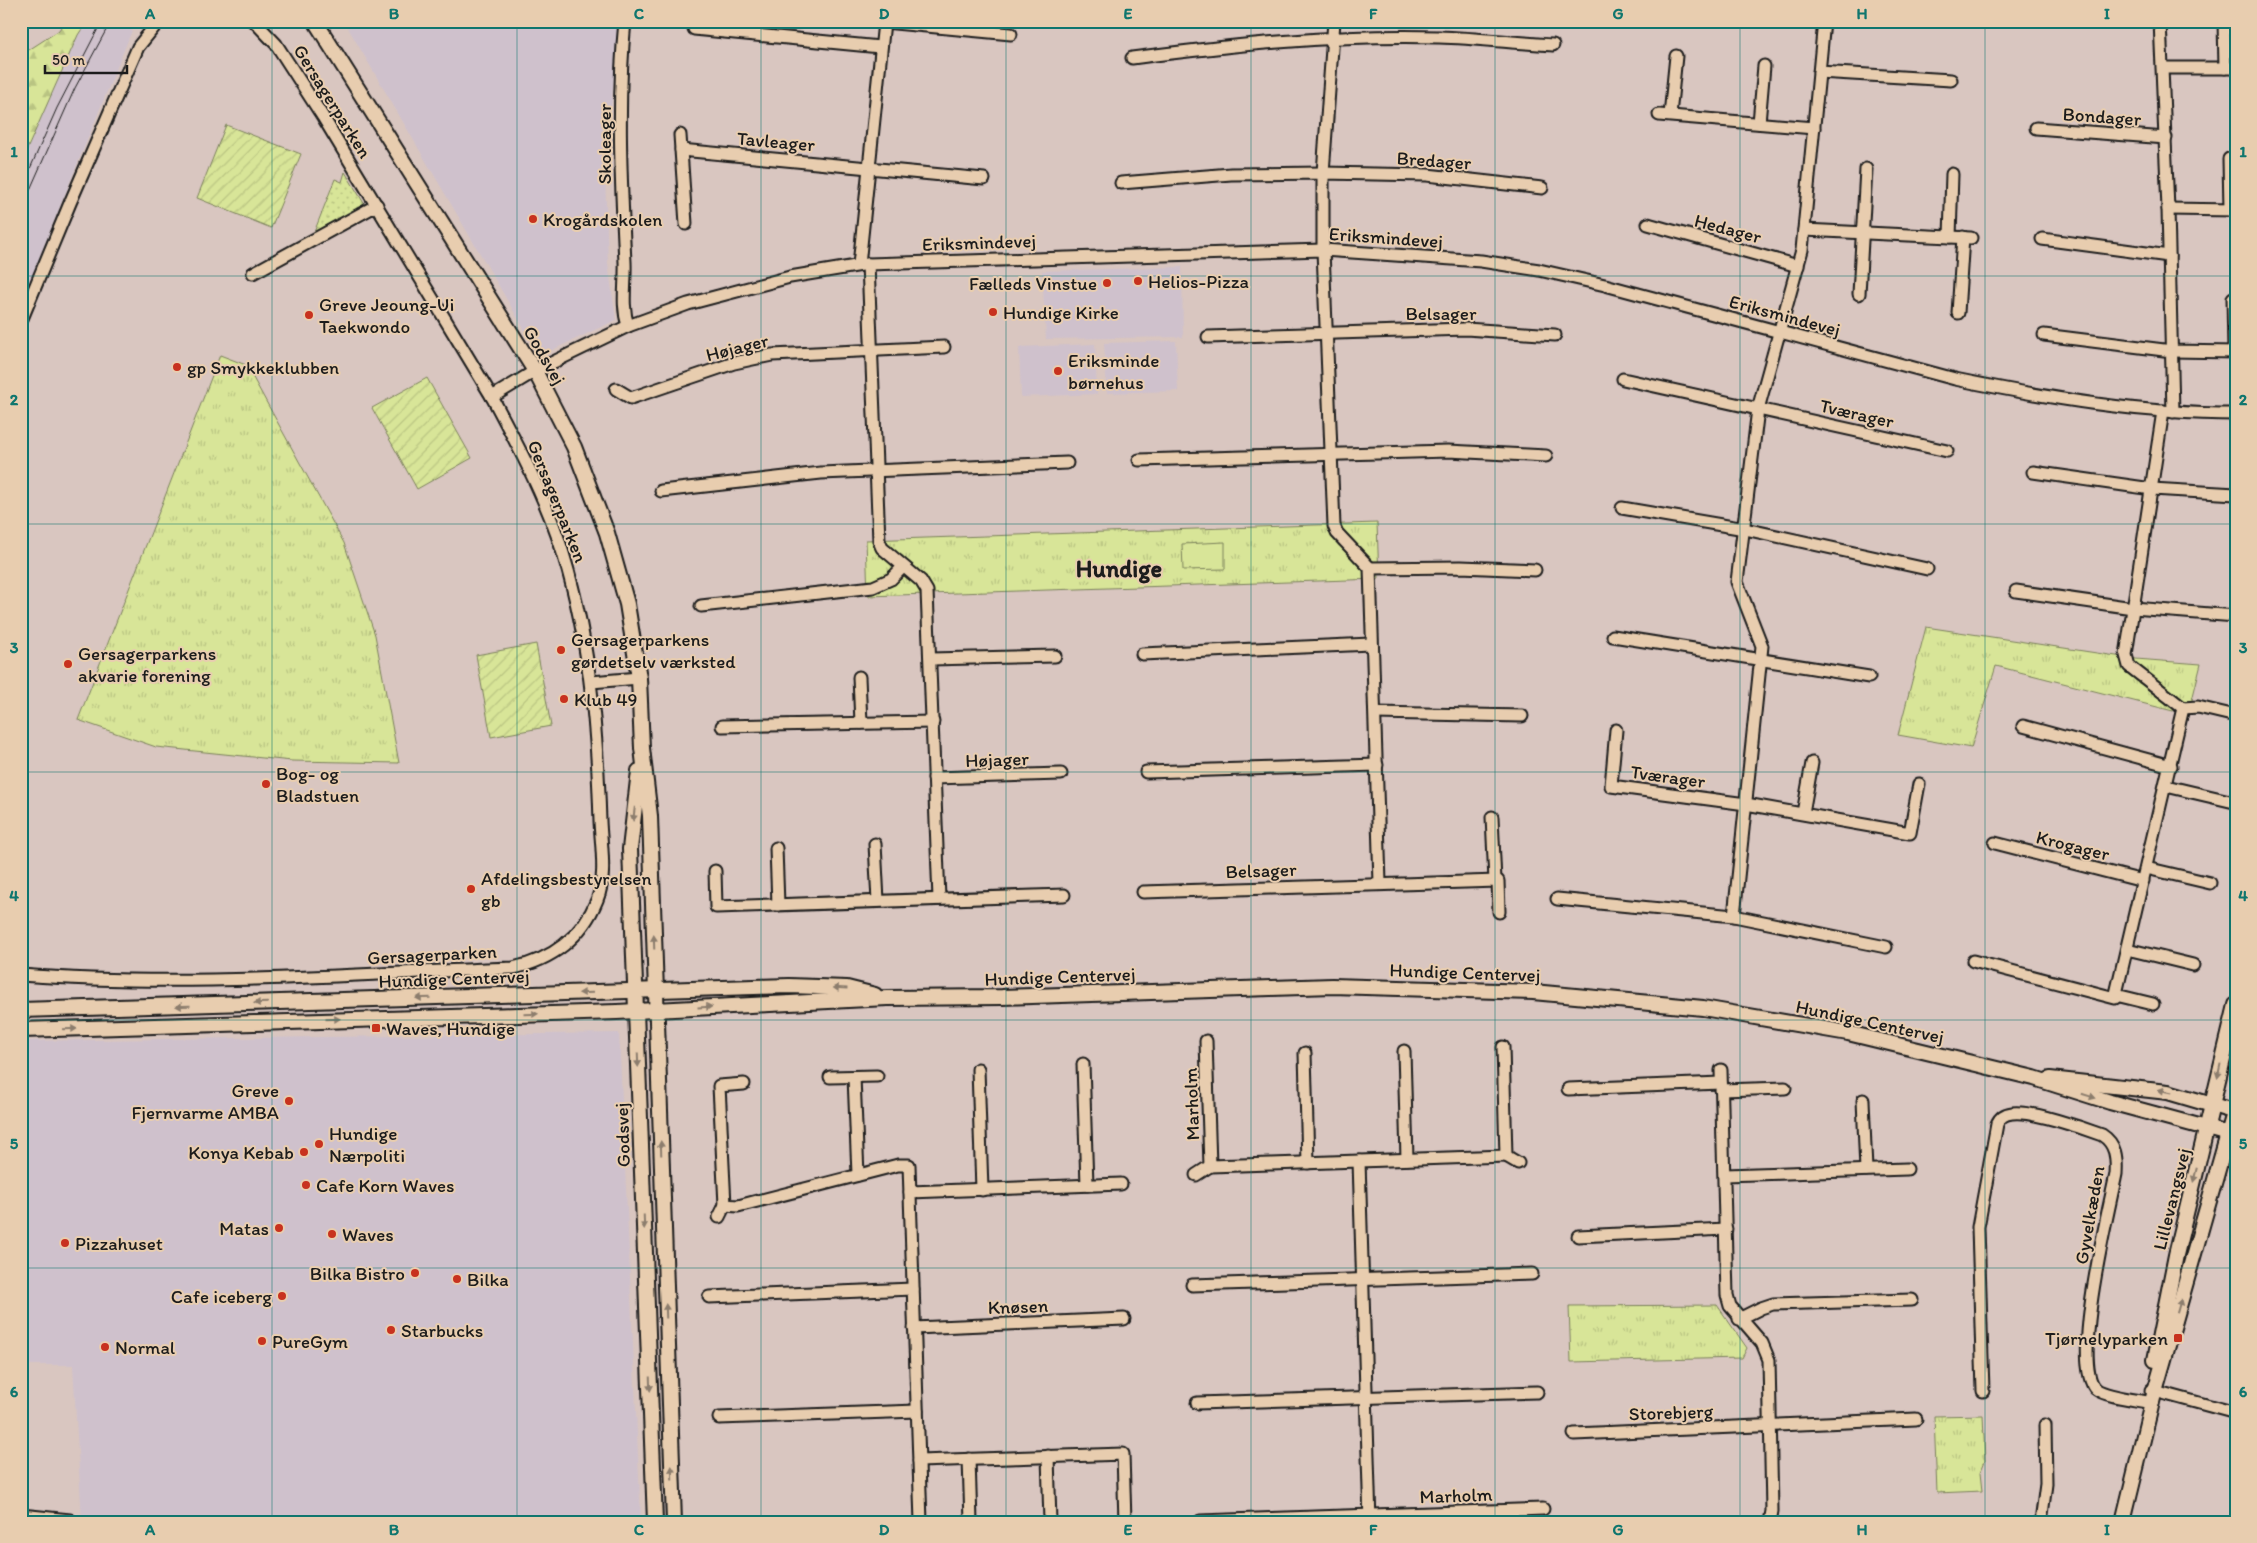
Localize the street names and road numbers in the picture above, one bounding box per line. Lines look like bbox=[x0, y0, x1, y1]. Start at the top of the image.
street label: Gersagerparken bbox=[288, 40, 377, 162]
street label: Bondager bbox=[2062, 102, 2142, 131]
street label: Skoleager bbox=[593, 103, 616, 184]
street label: Tavleager bbox=[736, 127, 816, 156]
street label: Bredager bbox=[1396, 146, 1473, 175]
street label: Hedager bbox=[1692, 209, 1764, 249]
street label: Eriksmindevej bbox=[1328, 222, 1444, 253]
street label: Eriksmindevej bbox=[922, 229, 1036, 256]
street label: Eriksmindevej bbox=[1727, 290, 1843, 341]
street label: Belsager bbox=[1406, 302, 1477, 325]
street label: Godsvej bbox=[519, 322, 571, 389]
street label: Højager bbox=[703, 329, 771, 366]
street label: Tværager bbox=[1818, 394, 1897, 433]
street label: Gersagerparken bbox=[523, 437, 593, 566]
street label: Højager bbox=[965, 747, 1030, 772]
street label: Tværager bbox=[1629, 760, 1707, 793]
street label: Krogager bbox=[2034, 825, 2112, 866]
street label: Belsager bbox=[1225, 858, 1297, 883]
street label: Gersagerparken bbox=[367, 940, 497, 969]
street label: Hundige Centervej bbox=[1389, 958, 1541, 987]
street label: Hundige Centervej bbox=[984, 962, 1136, 991]
street label: Hundige Centervej bbox=[378, 964, 530, 993]
street label: Hundige Centervej bbox=[1794, 995, 1946, 1048]
street label: Marholm bbox=[1179, 1067, 1204, 1141]
street label: Godsvej bbox=[610, 1102, 635, 1168]
street label: Lillevangsvej bbox=[2148, 1146, 2195, 1253]
street label: Gyvelkæden bbox=[2070, 1164, 2109, 1266]
street label: Knøsen bbox=[987, 1294, 1049, 1319]
street label: Storebjerg bbox=[1628, 1400, 1714, 1425]
street label: Marholm bbox=[1419, 1483, 1493, 1508]

